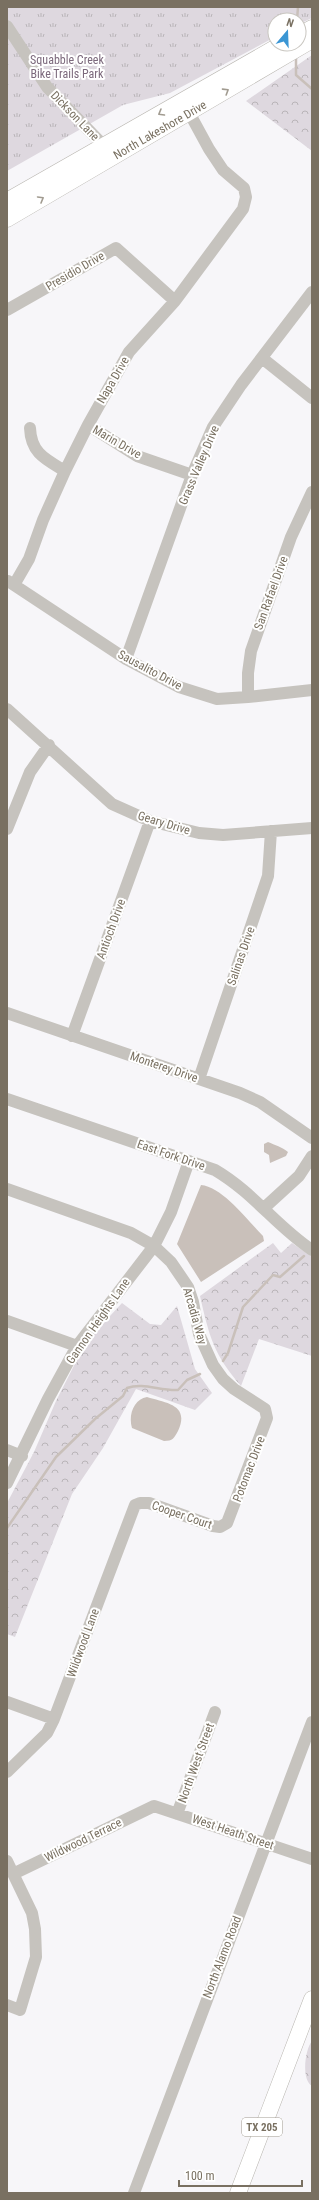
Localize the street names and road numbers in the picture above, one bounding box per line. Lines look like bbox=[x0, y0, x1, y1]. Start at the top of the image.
street label: Dickson Lane bbox=[48, 88, 102, 144]
street label: North Lakeshore Drive bbox=[111, 97, 209, 162]
street label: Presidio Drive bbox=[43, 248, 107, 293]
street label: Napa Drive bbox=[94, 354, 132, 406]
street label: Marin Drive bbox=[90, 423, 144, 462]
street label: Grass Valley Drive bbox=[176, 423, 222, 507]
street label: San Rafael Drive bbox=[251, 554, 291, 632]
street label: Sausalito Drive bbox=[116, 647, 185, 693]
street label: Geary Drive bbox=[136, 808, 192, 838]
street label: Antioch Drive bbox=[94, 897, 128, 961]
street label: Salinas Drive bbox=[224, 924, 258, 987]
street label: Monterey Drive bbox=[128, 1049, 200, 1085]
street label: East Fork Drive bbox=[135, 1137, 207, 1173]
street label: Gannon Heights Lane bbox=[63, 1275, 133, 1366]
street label: Arcadia Way bbox=[180, 1286, 210, 1346]
street label: Potomac Drive bbox=[230, 1434, 268, 1504]
street label: Cooper Court bbox=[150, 1498, 214, 1532]
street label: Wildwood Lane bbox=[64, 1606, 102, 1679]
street label: North West Street bbox=[175, 1721, 217, 1805]
street label: West Heath Street bbox=[190, 1811, 276, 1853]
street label: Wildwood Terrace bbox=[42, 1815, 124, 1865]
street label: North Alamo Road bbox=[200, 1914, 244, 2000]
road number: TX 205 bbox=[242, 2118, 282, 2136]

